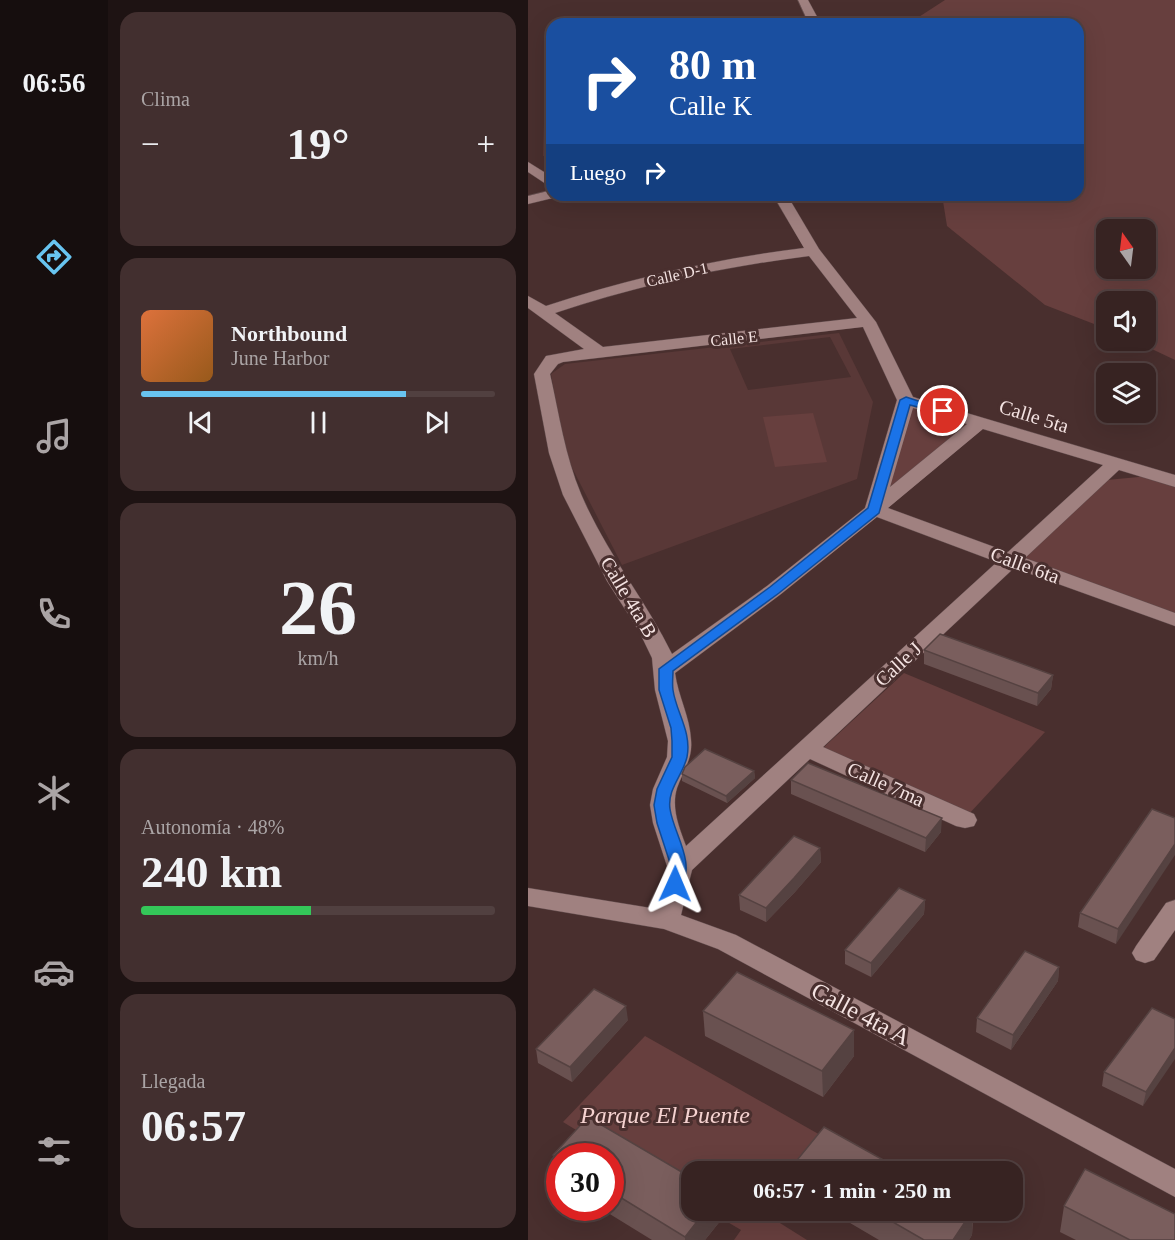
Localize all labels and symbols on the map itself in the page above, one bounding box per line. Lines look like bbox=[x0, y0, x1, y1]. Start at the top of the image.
north arrow bbox=[1096, 219, 1156, 279]
street label: Calle D-1 bbox=[645, 259, 710, 290]
street label: Calle E bbox=[710, 328, 759, 349]
pin bbox=[917, 385, 968, 436]
street label: Calle 5ta bbox=[997, 395, 1072, 437]
street label: Calle 6ta bbox=[988, 542, 1063, 588]
street label: Calle 4ta B bbox=[596, 553, 662, 641]
street label: Calle J bbox=[870, 637, 926, 691]
street label: Calle 7ma bbox=[844, 757, 928, 811]
position arrow bbox=[643, 852, 707, 916]
street label: Calle 4ta A bbox=[807, 977, 915, 1051]
park label: Parque El Puente bbox=[579, 1102, 750, 1128]
speed limit sign: 30 bbox=[546, 1143, 624, 1221]

